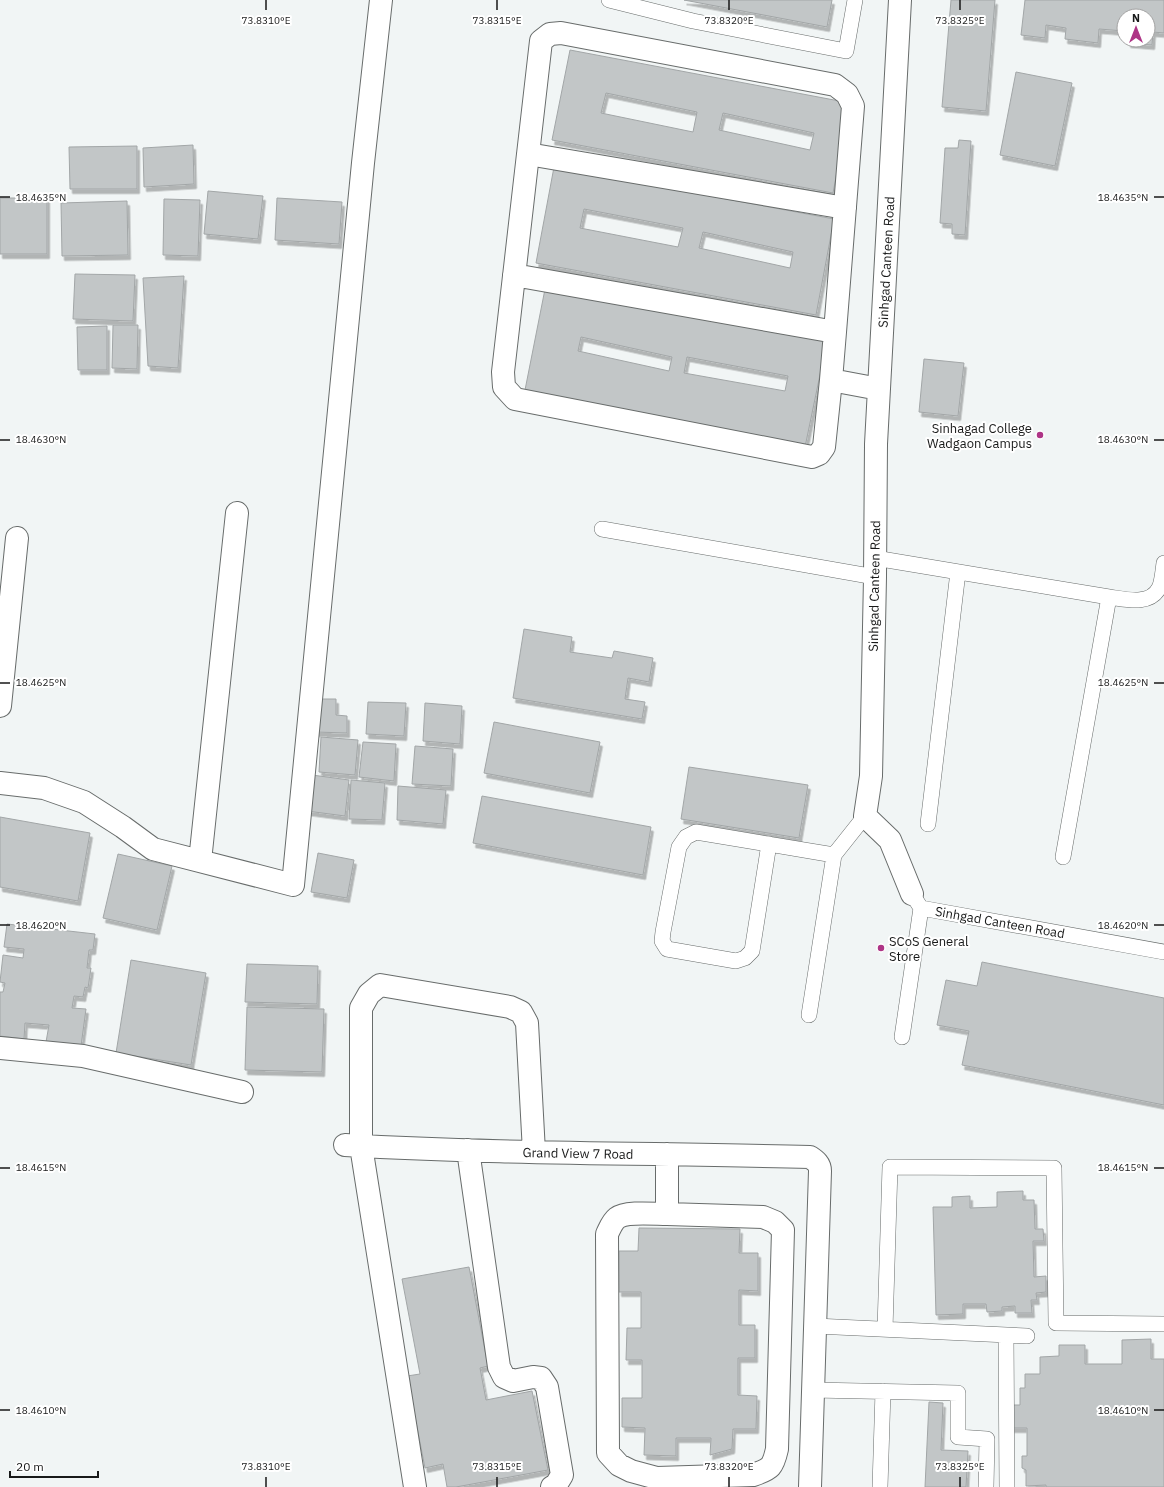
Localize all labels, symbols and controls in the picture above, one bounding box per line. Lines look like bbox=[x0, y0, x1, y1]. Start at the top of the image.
north arrow bbox=[1116, 8, 1156, 48]
text: N bbox=[1132, 11, 1140, 25]
text: 73.8310°E bbox=[241, 14, 291, 27]
text: 73.8315°E bbox=[472, 14, 522, 27]
text: 73.8320°E bbox=[704, 14, 754, 27]
text: 73.8325°E bbox=[935, 14, 985, 27]
text: 18.4635°N bbox=[16, 191, 66, 204]
text: 18.4635°N bbox=[1098, 191, 1148, 204]
street label: Sinhgad Canteen Road bbox=[875, 196, 898, 328]
place label: Sinhagad College Wadgaon Campus bbox=[927, 420, 1032, 452]
marker: Sinhagad College Wadgaon Campus bbox=[1035, 430, 1045, 440]
text: 18.4630°N bbox=[16, 433, 66, 446]
text: 18.4630°N bbox=[1098, 433, 1148, 446]
street label: Sinhgad Canteen Road bbox=[865, 520, 884, 652]
text: 18.4625°N bbox=[16, 676, 66, 689]
text: 18.4625°N bbox=[1098, 676, 1148, 689]
street label: Sinhgad Canteen Road bbox=[934, 903, 1066, 942]
text: 18.4620°N bbox=[16, 919, 66, 932]
text: 18.4620°N bbox=[1098, 919, 1148, 932]
place label: SCoS General Store bbox=[889, 933, 969, 965]
marker: SCoS General Store bbox=[876, 943, 886, 953]
street label: Grand View 7 Road bbox=[522, 1144, 633, 1163]
text: 18.4615°N bbox=[16, 1161, 66, 1174]
text: 18.4615°N bbox=[1098, 1161, 1148, 1174]
text: 18.4610°N bbox=[16, 1404, 66, 1417]
text: 18.4610°N bbox=[1098, 1404, 1148, 1417]
scale bar bbox=[10, 1453, 98, 1479]
text: 20 m bbox=[16, 1459, 44, 1474]
text: 73.8310°E bbox=[241, 1460, 291, 1473]
text: 73.8315°E bbox=[472, 1460, 522, 1473]
text: 73.8320°E bbox=[704, 1460, 754, 1473]
text: 73.8325°E bbox=[935, 1460, 985, 1473]

